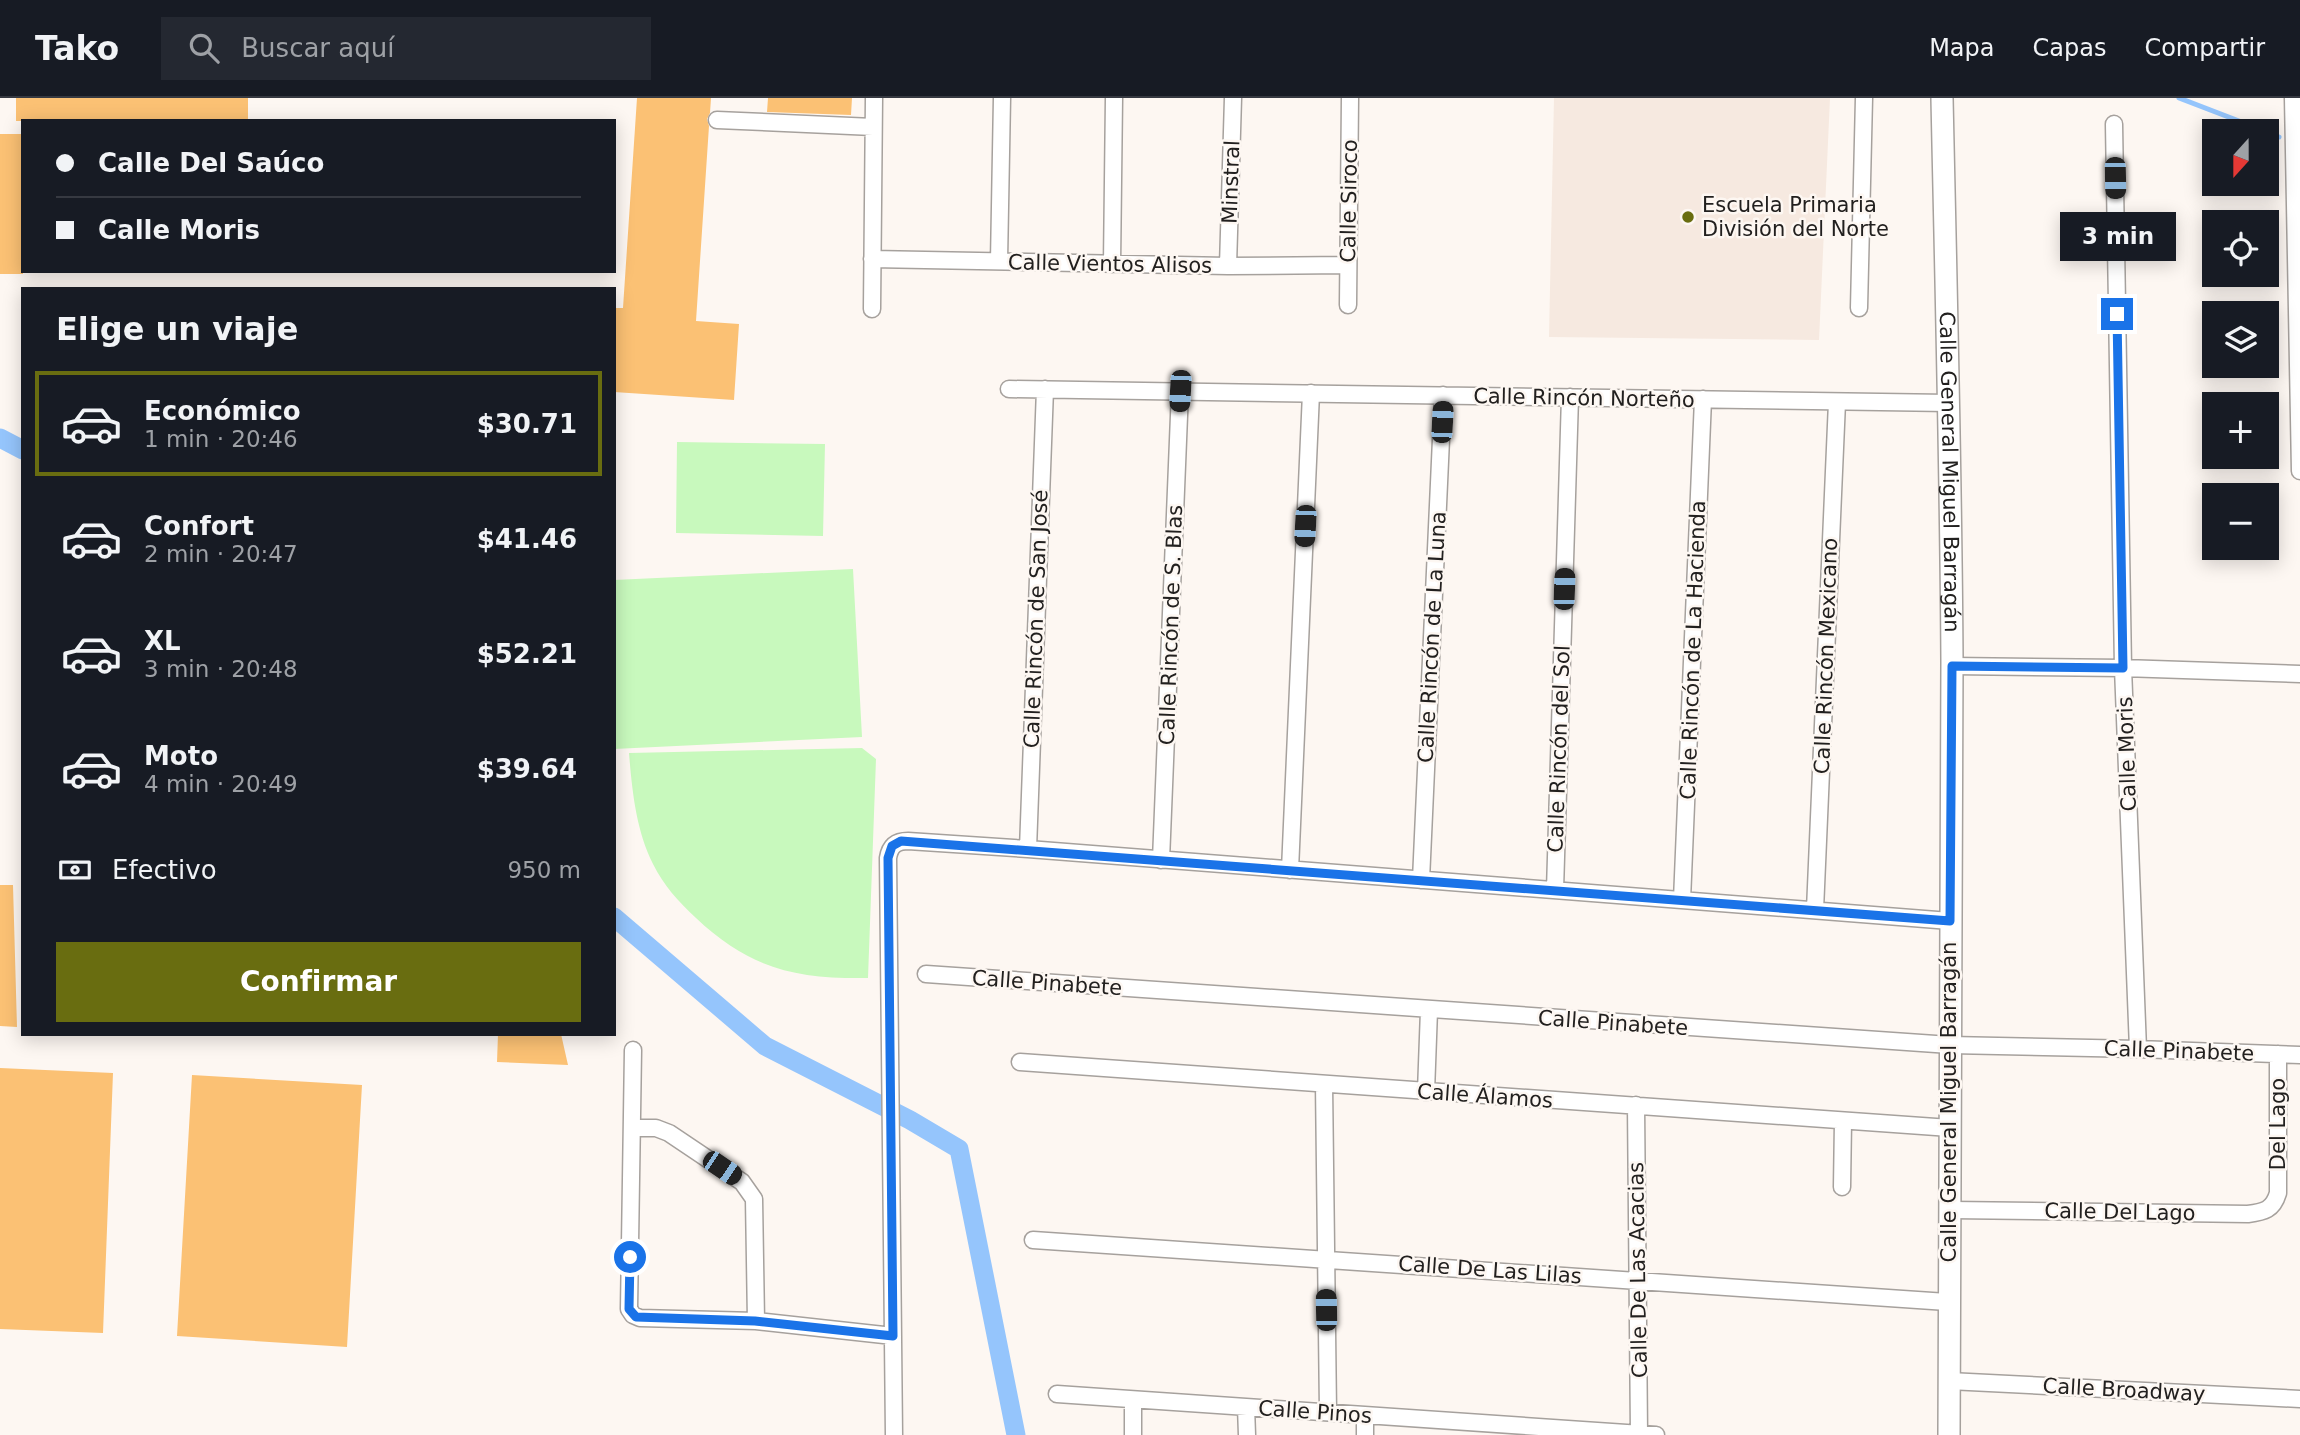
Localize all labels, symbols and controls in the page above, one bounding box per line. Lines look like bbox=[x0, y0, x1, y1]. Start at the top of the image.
search box bbox=[161, 17, 651, 80]
text: Tako bbox=[35, 29, 119, 68]
icon: search bbox=[185, 29, 223, 67]
text: Buscar aquí bbox=[241, 33, 394, 63]
text: Mapa bbox=[1929, 34, 1995, 62]
text: Capas bbox=[2033, 34, 2106, 62]
text: Compartir bbox=[2144, 34, 2265, 62]
north arrow bbox=[2202, 119, 2278, 196]
map controls bbox=[2202, 119, 2279, 560]
street label: Calle Siroco bbox=[1336, 139, 1362, 263]
street label: Minstral bbox=[1218, 140, 1244, 224]
text: Calle Del Saúco bbox=[98, 148, 324, 178]
car bbox=[2105, 157, 2126, 199]
place label: Escuela Primaria División del Norte bbox=[1702, 193, 1889, 241]
marker: Escuela Primaria División del Norte bbox=[1680, 209, 1696, 225]
button: locate bbox=[2202, 210, 2279, 287]
callout: 3 min bbox=[2059, 212, 2175, 262]
text: Calle Moris bbox=[98, 215, 260, 245]
text: 3 min bbox=[2082, 223, 2154, 249]
street label: Calle Vientos Alisos bbox=[1008, 250, 1212, 278]
route end bbox=[2101, 298, 2133, 330]
button: layers bbox=[2202, 301, 2279, 378]
text: Elige un viaje bbox=[56, 310, 298, 348]
street label: Calle General Miguel Barragán bbox=[1935, 311, 1964, 633]
car bbox=[1169, 369, 1192, 413]
street label: Calle Rincón Norteño bbox=[1473, 384, 1695, 412]
icon: car bbox=[60, 392, 123, 455]
button: + bbox=[2202, 392, 2279, 469]
text: Económico bbox=[144, 396, 301, 426]
car bbox=[1431, 400, 1454, 444]
text: $30.71 bbox=[477, 409, 577, 439]
text: 1 min · 20:46 bbox=[144, 426, 298, 452]
button: − bbox=[2202, 483, 2279, 560]
street label: Calle Rincón de San José bbox=[1019, 489, 1053, 749]
street label: Calle Rincón de La Hacienda bbox=[1676, 500, 1710, 800]
street label: Calle Rincón de S. Blas bbox=[1155, 504, 1187, 746]
car bbox=[1294, 504, 1317, 548]
icon: car bbox=[60, 507, 123, 570]
text: Confort bbox=[144, 511, 254, 541]
street label: Calle Rincón de La Luna bbox=[1413, 511, 1451, 763]
text: $41.46 bbox=[477, 524, 577, 554]
street label: Calle Rincón Mexicano bbox=[1810, 537, 1842, 775]
text: 2 min · 20:47 bbox=[144, 541, 298, 567]
car bbox=[1553, 568, 1576, 610]
icon: car bbox=[60, 622, 123, 685]
text: XL bbox=[144, 626, 181, 656]
text: $52.21 bbox=[477, 639, 577, 669]
street label: Calle Rincón del Sol bbox=[1543, 645, 1575, 853]
text: 3 min · 20:48 bbox=[144, 656, 298, 682]
street label: Calle Moris bbox=[2113, 696, 2141, 812]
icon: car bbox=[60, 737, 123, 800]
text: Moto bbox=[144, 741, 218, 771]
text: $39.64 bbox=[477, 754, 577, 784]
text: 4 min · 20:49 bbox=[144, 771, 298, 797]
icon: cash bbox=[56, 851, 94, 889]
text: Efectivo bbox=[112, 855, 217, 885]
text: 950 m bbox=[507, 857, 581, 883]
button: Confirmar bbox=[56, 942, 581, 1022]
street label: Calle General Miguel Barragán bbox=[1937, 942, 1961, 1262]
street label: Calle Pinabete bbox=[971, 966, 1123, 1000]
street label: Calle Pinabete bbox=[1537, 1006, 1689, 1040]
street label: Calle Pinabete bbox=[2103, 1036, 2255, 1066]
street label: Calle Álamos bbox=[1416, 1078, 1554, 1113]
street label: Del Lago bbox=[2266, 1078, 2290, 1170]
car bbox=[699, 1148, 746, 1188]
street label: Calle De Las Acacias bbox=[1624, 1162, 1652, 1378]
street label: Calle Del Lago bbox=[2044, 1199, 2196, 1225]
route start bbox=[614, 1241, 646, 1273]
street label: Calle De Las Lilas bbox=[1397, 1252, 1583, 1288]
car bbox=[1316, 1289, 1337, 1331]
street label: Calle Broadway bbox=[2042, 1374, 2206, 1406]
street label: Calle Pinos bbox=[1257, 1396, 1373, 1428]

